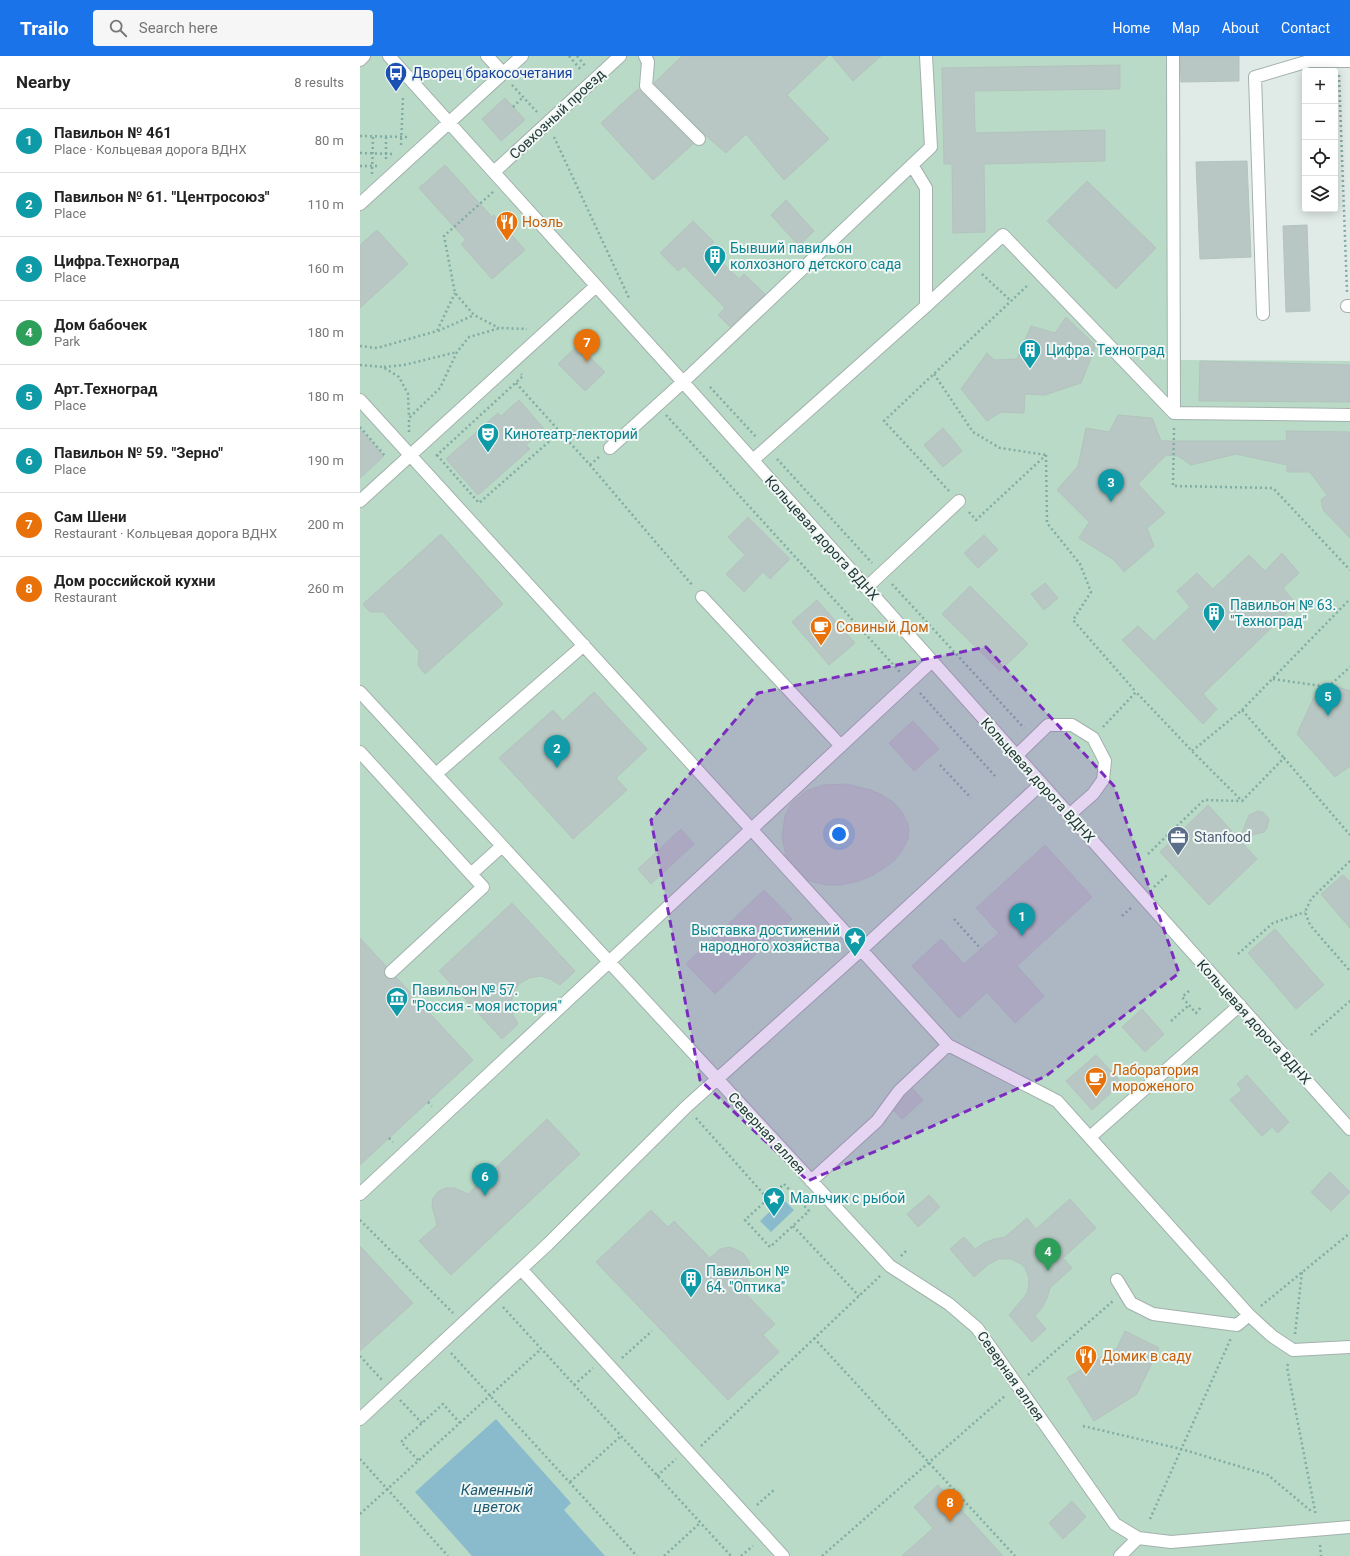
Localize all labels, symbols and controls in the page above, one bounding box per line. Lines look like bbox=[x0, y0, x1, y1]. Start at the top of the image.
search box bbox=[93, 10, 373, 46]
text: Trailo bbox=[20, 17, 69, 40]
icon: search bbox=[107, 17, 129, 39]
text: Search here bbox=[139, 19, 218, 37]
text: Home bbox=[1112, 20, 1150, 36]
text: Map bbox=[1172, 20, 1200, 36]
text: About bbox=[1222, 20, 1259, 36]
text: Contact bbox=[1281, 20, 1330, 36]
bus stop icon: Дворец бракосочетания bbox=[383, 60, 409, 93]
place label: Дворец бракосочетания bbox=[412, 65, 572, 81]
street label: Совхозный проезд bbox=[506, 65, 608, 162]
map controls bbox=[1302, 68, 1338, 212]
button: + bbox=[1302, 68, 1338, 104]
text: Nearby bbox=[16, 72, 71, 92]
text: 8 results bbox=[294, 75, 344, 90]
button: − bbox=[1302, 104, 1338, 140]
text: Павильон № 461 bbox=[54, 124, 172, 142]
text: 1 bbox=[25, 133, 33, 148]
text: 80 m bbox=[315, 133, 344, 148]
button: locate bbox=[1302, 140, 1338, 176]
text: Place · Кольцевая дорога ВДНХ bbox=[54, 142, 247, 157]
button: layers bbox=[1302, 176, 1338, 212]
text: Павильон № 61. "Центросоюз" bbox=[54, 188, 270, 206]
text: 2 bbox=[25, 197, 33, 212]
text: 110 m bbox=[307, 197, 344, 212]
text: Place bbox=[54, 206, 86, 221]
restaurant icon: Ноэль bbox=[494, 209, 520, 242]
place label: Ноэль bbox=[522, 214, 563, 230]
place label: Бывший павильон колхозного детского сада bbox=[730, 240, 901, 272]
building icon: Бывший павильон колхозного детского сада bbox=[702, 243, 728, 276]
text: Цифра.Техноград bbox=[54, 252, 179, 270]
text: 3 bbox=[25, 261, 33, 276]
text: 160 m bbox=[307, 261, 344, 276]
text: Place bbox=[54, 270, 86, 285]
text: Дом бабочек bbox=[54, 316, 147, 334]
text: 4 bbox=[25, 325, 33, 340]
text: 180 m bbox=[307, 325, 344, 340]
pin: 7 bbox=[574, 329, 600, 362]
text: Park bbox=[54, 334, 80, 349]
building icon: Цифра. Техноград bbox=[1017, 337, 1043, 370]
place label: Цифра. Техноград bbox=[1046, 342, 1165, 358]
text: Арт.Техноград bbox=[54, 380, 157, 398]
text: 5 bbox=[25, 389, 33, 404]
text: 180 m bbox=[307, 389, 344, 404]
text: Place bbox=[54, 398, 86, 413]
theatre icon: Кинотеатр-лекторий bbox=[475, 421, 501, 454]
place label: Кинотеатр-лекторий bbox=[504, 426, 638, 442]
text: Павильон № 59. "Зерно" bbox=[54, 444, 223, 462]
text: 6 bbox=[25, 453, 33, 468]
text: 190 m bbox=[307, 453, 344, 468]
text: Place bbox=[54, 462, 86, 477]
pin: 3 bbox=[1098, 469, 1124, 502]
street label: Кольцевая дорога ВДНХ bbox=[762, 472, 882, 604]
text: Сам Шени bbox=[54, 508, 126, 526]
text: 7 bbox=[25, 517, 33, 532]
text: 200 m bbox=[307, 517, 344, 532]
text: Restaurant · Кольцевая дорога ВДНХ bbox=[54, 526, 277, 541]
text: Дом российской кухни bbox=[54, 572, 216, 590]
text: 8 bbox=[25, 581, 33, 596]
text: 260 m bbox=[307, 581, 344, 596]
text: Restaurant bbox=[54, 590, 117, 605]
place label: Павильон № 63. "Техноград" bbox=[1230, 597, 1336, 629]
building icon: Павильон № 63. "Техноград" bbox=[1201, 600, 1227, 633]
cafe icon: Совиный Дом bbox=[808, 614, 834, 647]
place label: Совиный Дом bbox=[836, 619, 929, 635]
pin: 5 bbox=[1315, 683, 1341, 716]
street label: Кольцевая дорога ВДНХ bbox=[978, 714, 1098, 846]
pin: 2 bbox=[544, 735, 570, 768]
your location bbox=[829, 824, 849, 844]
office icon: Stanfood bbox=[1165, 824, 1191, 857]
place label: Stanfood bbox=[1194, 829, 1251, 845]
pin: 1 bbox=[1009, 903, 1035, 936]
place label: Выставка достижений народного хозяйства bbox=[691, 922, 840, 954]
place icon: Выставка достижений народного хозяйства bbox=[842, 925, 868, 958]
street label: Кольцевая дорога ВДНХ bbox=[1194, 956, 1314, 1088]
place label: Павильон № 57. "Россия - моя история" bbox=[412, 982, 562, 1014]
museum icon: Павильон № 57. "Россия - моя история" bbox=[384, 985, 410, 1018]
place label: Лаборатория мороженого bbox=[1112, 1062, 1199, 1094]
cafe icon: Лаборатория мороженого bbox=[1083, 1065, 1109, 1098]
street label: Северная аллея bbox=[725, 1089, 809, 1177]
pin: 6 bbox=[472, 1163, 498, 1196]
place icon: Мальчик с рыбой bbox=[761, 1185, 787, 1218]
place label: Мальчик с рыбой bbox=[790, 1190, 905, 1206]
pin: 4 bbox=[1035, 1238, 1061, 1271]
place label: Павильон № 64. "Оптика" bbox=[706, 1263, 789, 1295]
building icon: Павильон № 64. "Оптика" bbox=[678, 1266, 704, 1299]
street label: Северная аллея bbox=[974, 1328, 1048, 1424]
restaurant icon: Домик в саду bbox=[1073, 1343, 1099, 1376]
place label: Домик в саду bbox=[1102, 1348, 1192, 1364]
water label: Каменный цветок bbox=[461, 1481, 533, 1516]
pin: 8 bbox=[937, 1489, 963, 1522]

